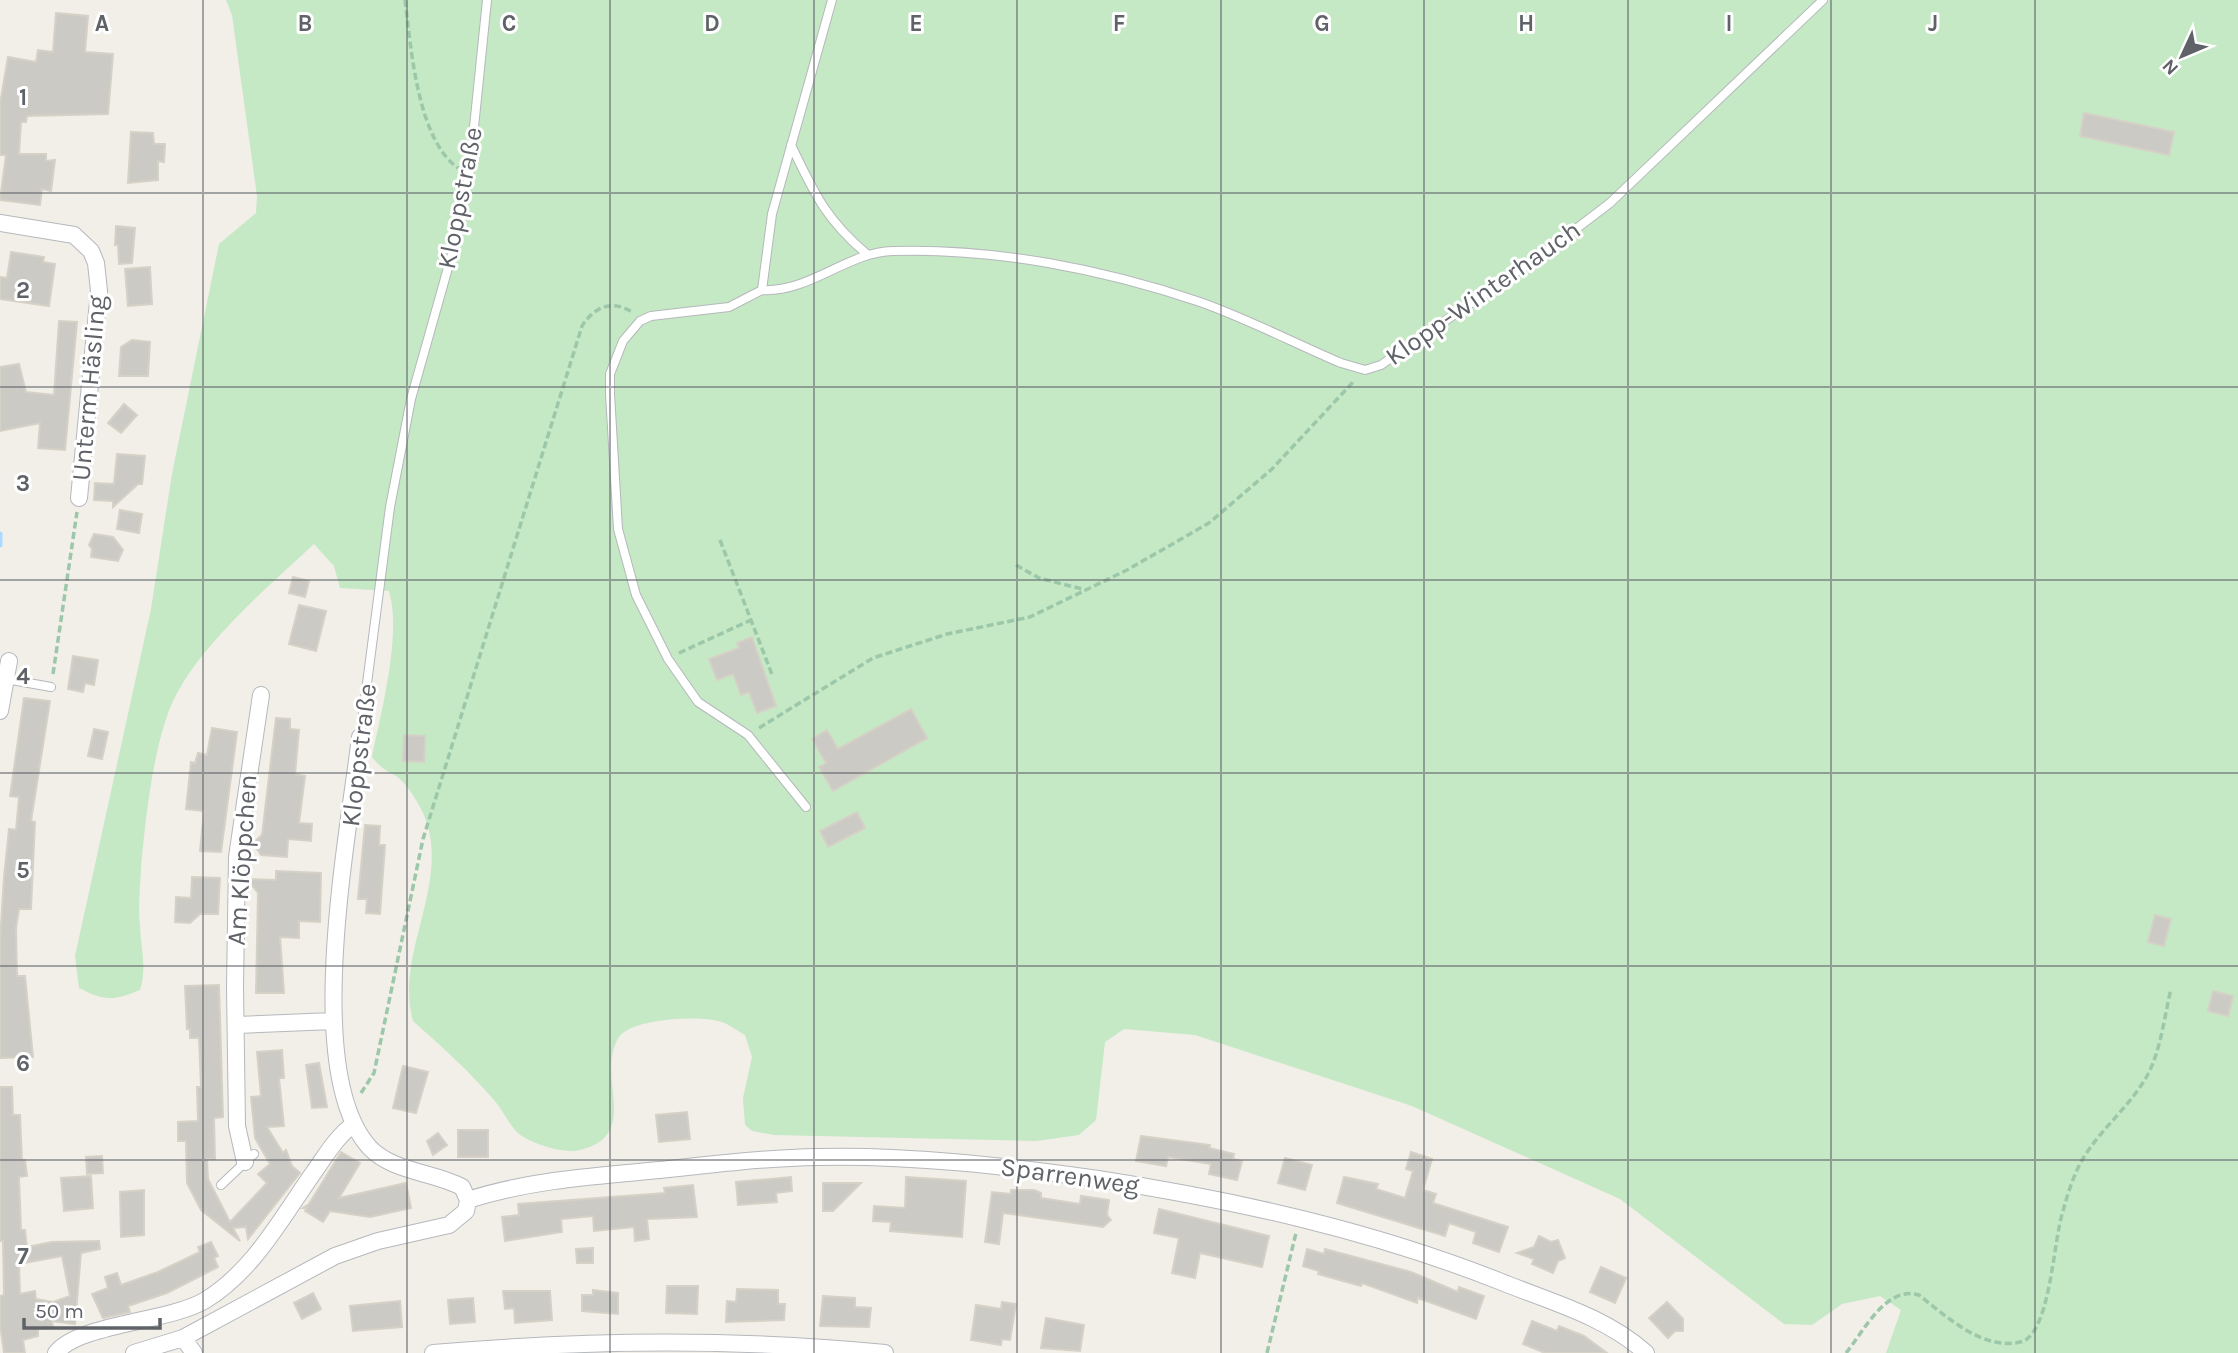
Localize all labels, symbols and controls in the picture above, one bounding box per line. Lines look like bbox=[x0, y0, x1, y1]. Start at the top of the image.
text: A bbox=[95, 10, 109, 37]
text: B bbox=[298, 10, 312, 37]
text: C bbox=[502, 10, 516, 37]
text: D bbox=[704, 10, 720, 37]
text: E bbox=[909, 10, 923, 37]
text: F bbox=[1113, 10, 1125, 37]
text: G bbox=[1314, 10, 1330, 37]
text: H bbox=[1518, 10, 1534, 37]
text: I bbox=[1725, 10, 1733, 37]
text: J bbox=[1928, 10, 1938, 37]
north arrow bbox=[2147, 21, 2217, 91]
text: N bbox=[2158, 55, 2183, 80]
text: 1 bbox=[19, 84, 27, 111]
street label: Kloppstraße bbox=[431, 124, 489, 272]
street label: Klopp-Winterhauch bbox=[1380, 214, 1586, 372]
text: 2 bbox=[16, 277, 30, 304]
street label: Unterm Häsling bbox=[65, 293, 113, 482]
text: 3 bbox=[16, 470, 30, 497]
text: 4 bbox=[16, 663, 30, 690]
street label: Kloppstraße bbox=[335, 682, 383, 828]
street label: Am Klöppchen bbox=[221, 773, 263, 947]
text: 5 bbox=[16, 857, 30, 884]
text: 6 bbox=[16, 1050, 30, 1077]
street label: Sparrenweg bbox=[999, 1151, 1142, 1201]
text: 7 bbox=[17, 1243, 29, 1270]
scale bar bbox=[24, 1286, 161, 1330]
text: 50 m bbox=[35, 1299, 84, 1323]

